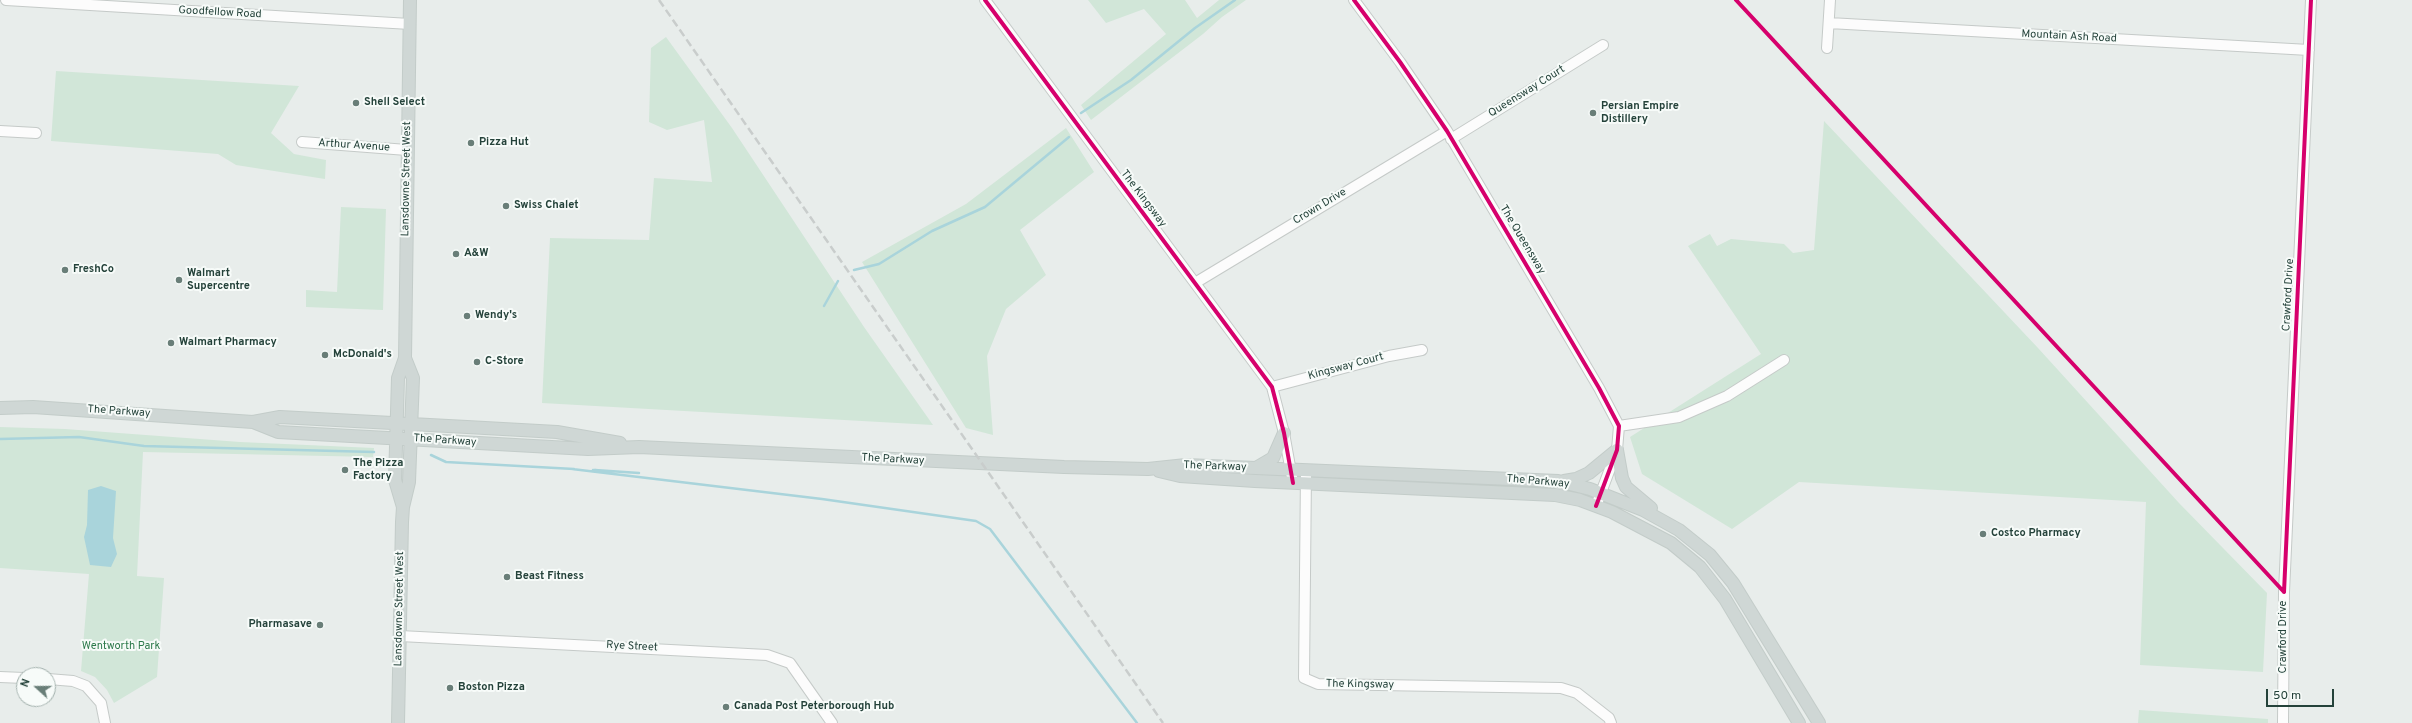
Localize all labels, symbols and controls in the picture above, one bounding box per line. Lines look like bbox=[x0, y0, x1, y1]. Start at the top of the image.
street label: Goodfellow Road bbox=[178, 4, 262, 22]
street label: Mountain Ash Road bbox=[2021, 28, 2117, 46]
street label: Queensway Court bbox=[1486, 63, 1568, 121]
place label: Shell Select bbox=[364, 96, 425, 110]
marker: Shell Select bbox=[351, 98, 361, 108]
place label: Persian Empire Distillery bbox=[1601, 100, 1679, 126]
marker: Persian Empire Distillery bbox=[1588, 108, 1598, 118]
street label: Lansdowne Street West bbox=[399, 121, 415, 237]
place label: Pizza Hut bbox=[479, 136, 529, 150]
street label: Arthur Avenue bbox=[318, 137, 390, 155]
marker: Pizza Hut bbox=[466, 138, 476, 148]
street label: The Kingsway bbox=[1117, 168, 1169, 230]
street label: Crown Drive bbox=[1291, 186, 1349, 228]
place label: Swiss Chalet bbox=[514, 199, 579, 213]
marker: Swiss Chalet bbox=[501, 201, 511, 211]
street label: The Queensway bbox=[1496, 203, 1548, 277]
place label: A&W bbox=[464, 247, 489, 261]
marker: A&W bbox=[451, 249, 461, 259]
street label: Crawford Drive bbox=[2280, 258, 2298, 332]
place label: FreshCo bbox=[73, 263, 114, 277]
marker: FreshCo bbox=[60, 265, 70, 275]
place label: Walmart Supercentre bbox=[187, 267, 250, 293]
marker: Walmart Supercentre bbox=[174, 275, 184, 285]
place label: Wendy's bbox=[475, 309, 517, 323]
marker: Wendy's bbox=[462, 311, 472, 321]
place label: Walmart Pharmacy bbox=[179, 336, 277, 350]
marker: Walmart Pharmacy bbox=[166, 338, 176, 348]
place label: McDonald's bbox=[333, 348, 392, 362]
marker: McDonald's bbox=[320, 350, 330, 360]
street label: Kingsway Court bbox=[1307, 351, 1385, 383]
place label: C-Store bbox=[485, 355, 524, 369]
marker: C-Store bbox=[472, 357, 482, 367]
street label: The Parkway bbox=[87, 403, 151, 421]
street label: The Parkway bbox=[413, 432, 477, 450]
street label: The Parkway bbox=[861, 452, 925, 468]
place label: The Pizza Factory bbox=[353, 457, 403, 483]
street label: The Parkway bbox=[1183, 459, 1247, 475]
marker: The Pizza Factory bbox=[340, 465, 350, 475]
street label: The Parkway bbox=[1506, 473, 1570, 491]
place label: Costco Pharmacy bbox=[1991, 527, 2081, 541]
marker: Costco Pharmacy bbox=[1978, 529, 1988, 539]
street label: Lansdowne Street West bbox=[392, 551, 408, 667]
place label: Beast Fitness bbox=[515, 570, 584, 584]
marker: Beast Fitness bbox=[502, 572, 512, 582]
street label: Crawford Drive bbox=[2277, 600, 2291, 674]
place label: Pharmasave bbox=[249, 618, 312, 632]
marker: Pharmasave bbox=[315, 620, 325, 630]
street label: Rye Street bbox=[606, 639, 658, 655]
park label: Wentworth Park bbox=[82, 640, 160, 654]
north arrow bbox=[16, 667, 56, 707]
text: N bbox=[18, 677, 34, 689]
street label: The Kingsway bbox=[1326, 678, 1394, 692]
place label: Boston Pizza bbox=[458, 681, 525, 695]
scale bar bbox=[2268, 681, 2336, 707]
marker: Boston Pizza bbox=[445, 683, 455, 693]
text: 50 m bbox=[2273, 688, 2301, 704]
place label: Canada Post Peterborough Hub bbox=[734, 700, 894, 714]
marker: Canada Post Peterborough Hub bbox=[721, 702, 731, 712]

